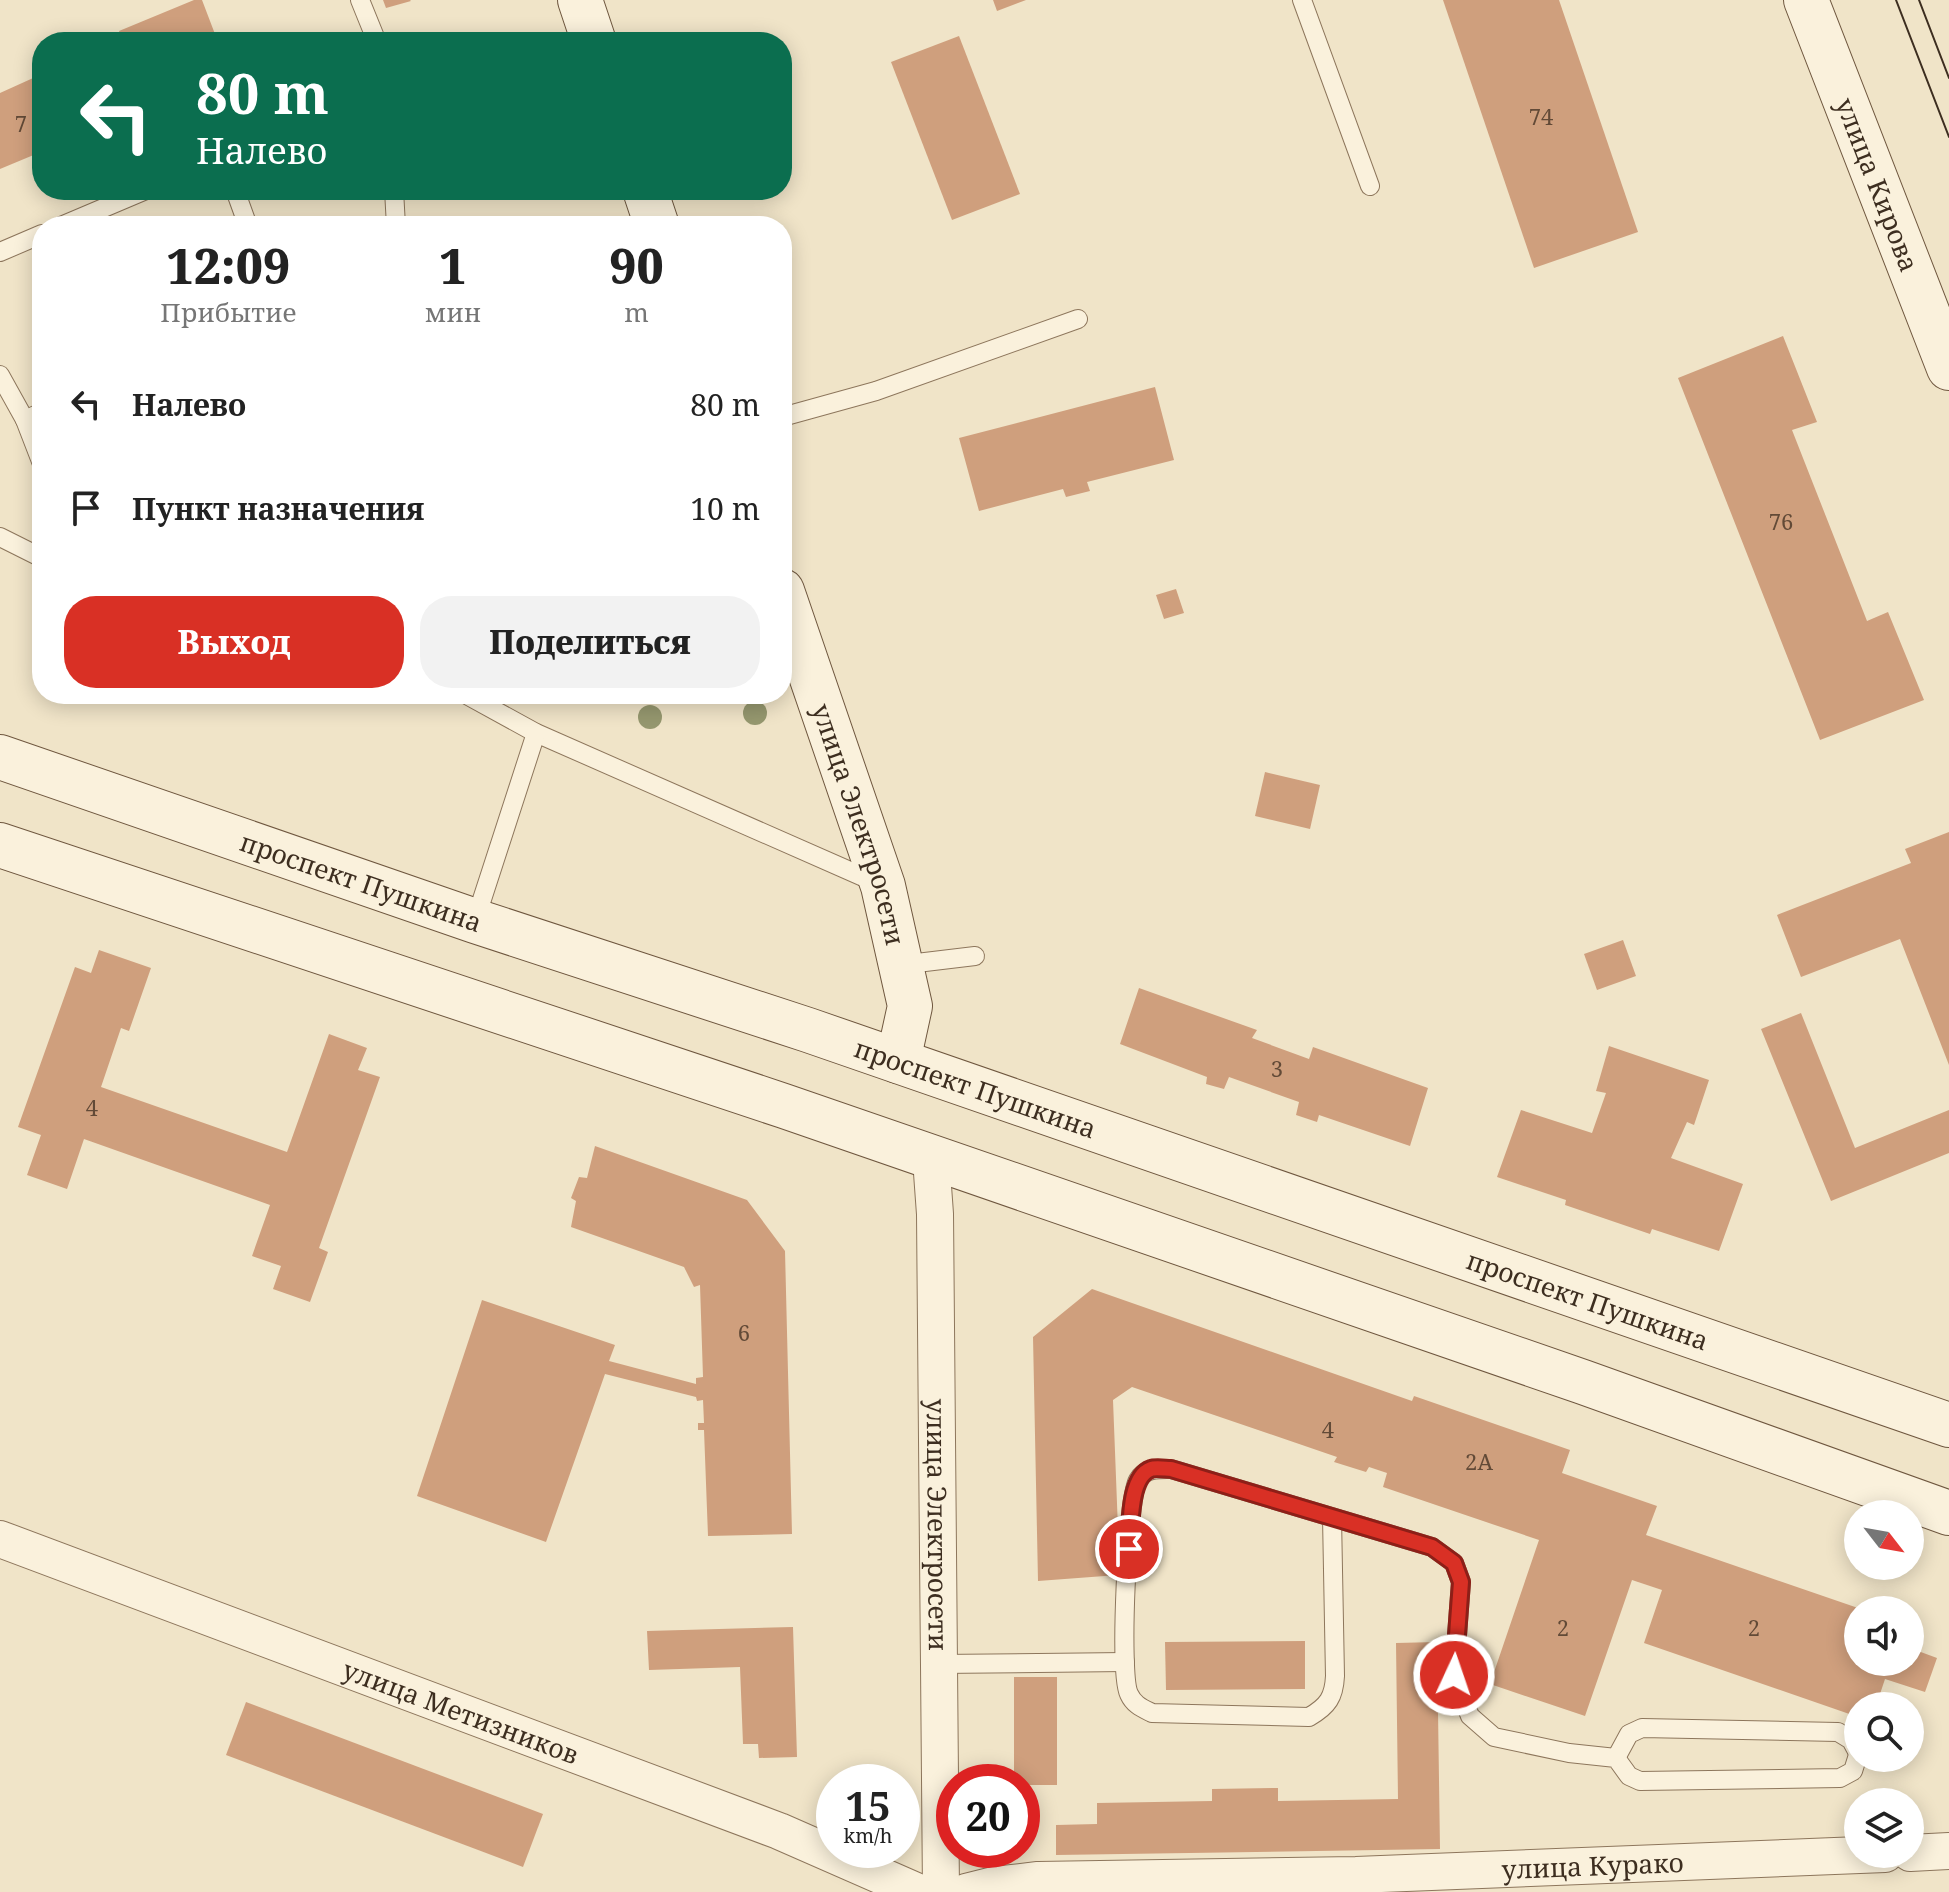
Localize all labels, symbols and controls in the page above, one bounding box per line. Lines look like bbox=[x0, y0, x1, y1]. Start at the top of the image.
text: 80 m bbox=[196, 54, 329, 130]
icon: left bbox=[64, 64, 168, 168]
street label: улица Кирова bbox=[1828, 92, 1928, 277]
house number: 74 bbox=[1529, 101, 1553, 131]
house number: 7 bbox=[15, 108, 27, 138]
text: Налево bbox=[196, 126, 327, 175]
text: 12:09 bbox=[166, 233, 290, 298]
text: 1 bbox=[439, 233, 467, 298]
text: 90 bbox=[609, 233, 664, 298]
text: Прибытие bbox=[160, 294, 296, 330]
text: мин bbox=[425, 294, 481, 330]
text: m bbox=[624, 294, 649, 330]
icon: left bbox=[64, 382, 108, 426]
text: Налево bbox=[132, 384, 246, 425]
text: 80 m bbox=[690, 384, 760, 425]
icon: arrive bbox=[64, 486, 108, 530]
text: Пункт назначения bbox=[132, 488, 424, 529]
text: 10 m bbox=[690, 488, 760, 529]
house number: 76 bbox=[1769, 506, 1793, 536]
button: Выход bbox=[64, 596, 404, 688]
button: Поделиться bbox=[420, 596, 760, 688]
street label: улица Электросети bbox=[804, 699, 914, 949]
street label: проспект Пушкина bbox=[235, 823, 487, 940]
street label: проспект Пушкина bbox=[850, 1029, 1101, 1146]
house number: 3 bbox=[1271, 1053, 1283, 1083]
house number: 4 bbox=[86, 1092, 98, 1122]
street label: проспект Пушкина bbox=[1462, 1241, 1713, 1358]
house number: 6 bbox=[738, 1317, 750, 1347]
street label: улица Электросети bbox=[919, 1399, 957, 1651]
house number: 4 bbox=[1322, 1414, 1334, 1444]
house number: 2А bbox=[1465, 1446, 1493, 1476]
north arrow bbox=[1844, 1500, 1924, 1580]
map controls bbox=[1844, 1500, 1924, 1868]
pin bbox=[1095, 1515, 1163, 1583]
icon: arrive bbox=[1107, 1527, 1151, 1571]
button: sound bbox=[1844, 1596, 1924, 1676]
house number: 2 bbox=[1557, 1612, 1569, 1642]
house number: 2 bbox=[1748, 1612, 1760, 1642]
position arrow bbox=[1412, 1633, 1496, 1717]
street label: улица Метизников bbox=[338, 1651, 584, 1772]
button: search bbox=[1844, 1692, 1924, 1772]
speed limit sign: 20 bbox=[936, 1764, 1040, 1868]
text: 15 bbox=[845, 1778, 891, 1833]
button: layers bbox=[1844, 1788, 1924, 1868]
text: km/h bbox=[843, 1822, 893, 1849]
street label: улица Курако bbox=[1501, 1844, 1684, 1887]

